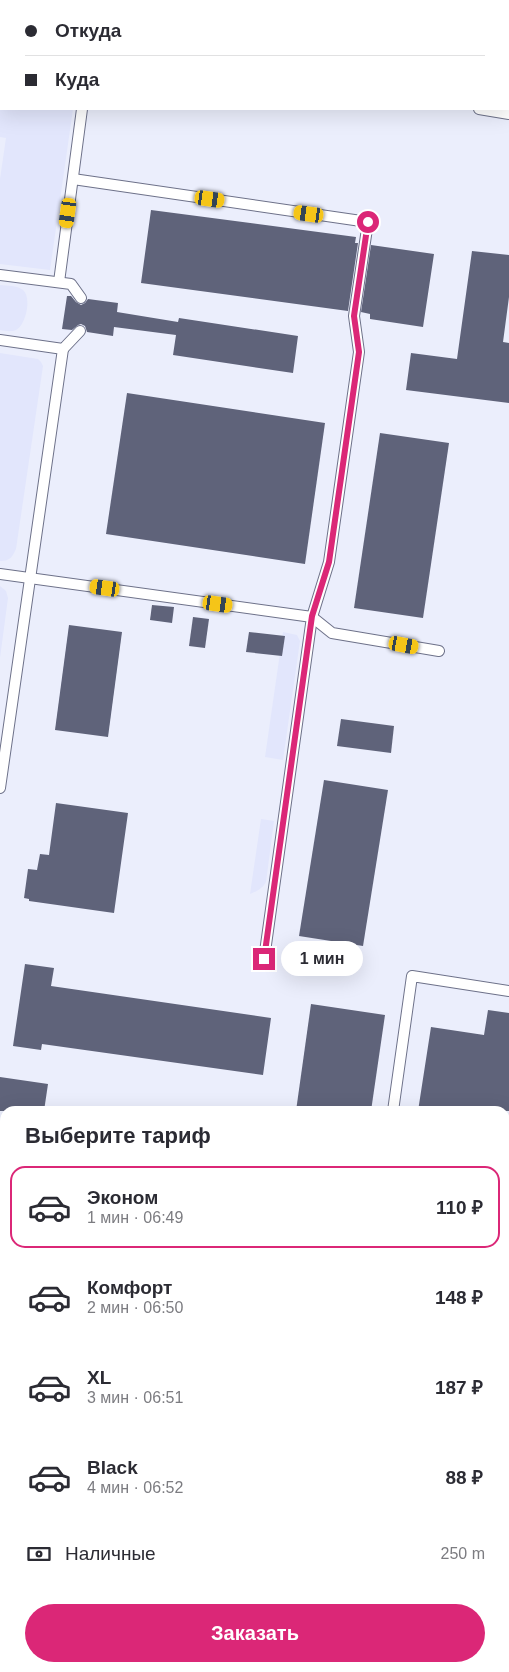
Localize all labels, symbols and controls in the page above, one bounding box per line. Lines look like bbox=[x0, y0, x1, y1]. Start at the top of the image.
text: Откуда bbox=[55, 20, 121, 41]
text: Куда bbox=[55, 69, 99, 90]
car bbox=[194, 189, 225, 209]
car bbox=[58, 197, 77, 229]
car bbox=[293, 204, 324, 224]
route start bbox=[357, 211, 379, 233]
car bbox=[89, 578, 120, 598]
car bbox=[202, 594, 233, 614]
car bbox=[387, 635, 420, 655]
callout: 1 мин bbox=[282, 942, 364, 976]
route end bbox=[253, 948, 275, 970]
text: 1 мин bbox=[300, 950, 344, 967]
text: Выберите тариф bbox=[25, 1123, 211, 1148]
icon: car bbox=[27, 1185, 72, 1230]
text: Эконом bbox=[87, 1187, 158, 1208]
text: 110 ₽ bbox=[436, 1197, 483, 1218]
text: 1 мин · 06:49 bbox=[87, 1209, 183, 1226]
icon: car bbox=[27, 1275, 72, 1320]
text: Комфорт bbox=[87, 1277, 172, 1298]
text: 148 ₽ bbox=[435, 1287, 483, 1308]
text: 2 мин · 06:50 bbox=[87, 1299, 183, 1316]
icon: car bbox=[27, 1365, 72, 1410]
text: XL bbox=[87, 1367, 111, 1388]
text: 187 ₽ bbox=[435, 1377, 483, 1398]
text: 3 мин · 06:51 bbox=[87, 1389, 183, 1406]
icon: car bbox=[27, 1455, 72, 1500]
text: Black bbox=[87, 1457, 138, 1478]
text: 88 ₽ bbox=[446, 1467, 483, 1488]
text: 4 мин · 06:52 bbox=[87, 1479, 183, 1496]
icon: cash bbox=[25, 1540, 53, 1568]
text: Наличные bbox=[65, 1543, 156, 1564]
text: 250 m bbox=[441, 1545, 485, 1562]
button: Заказать bbox=[25, 1604, 485, 1662]

